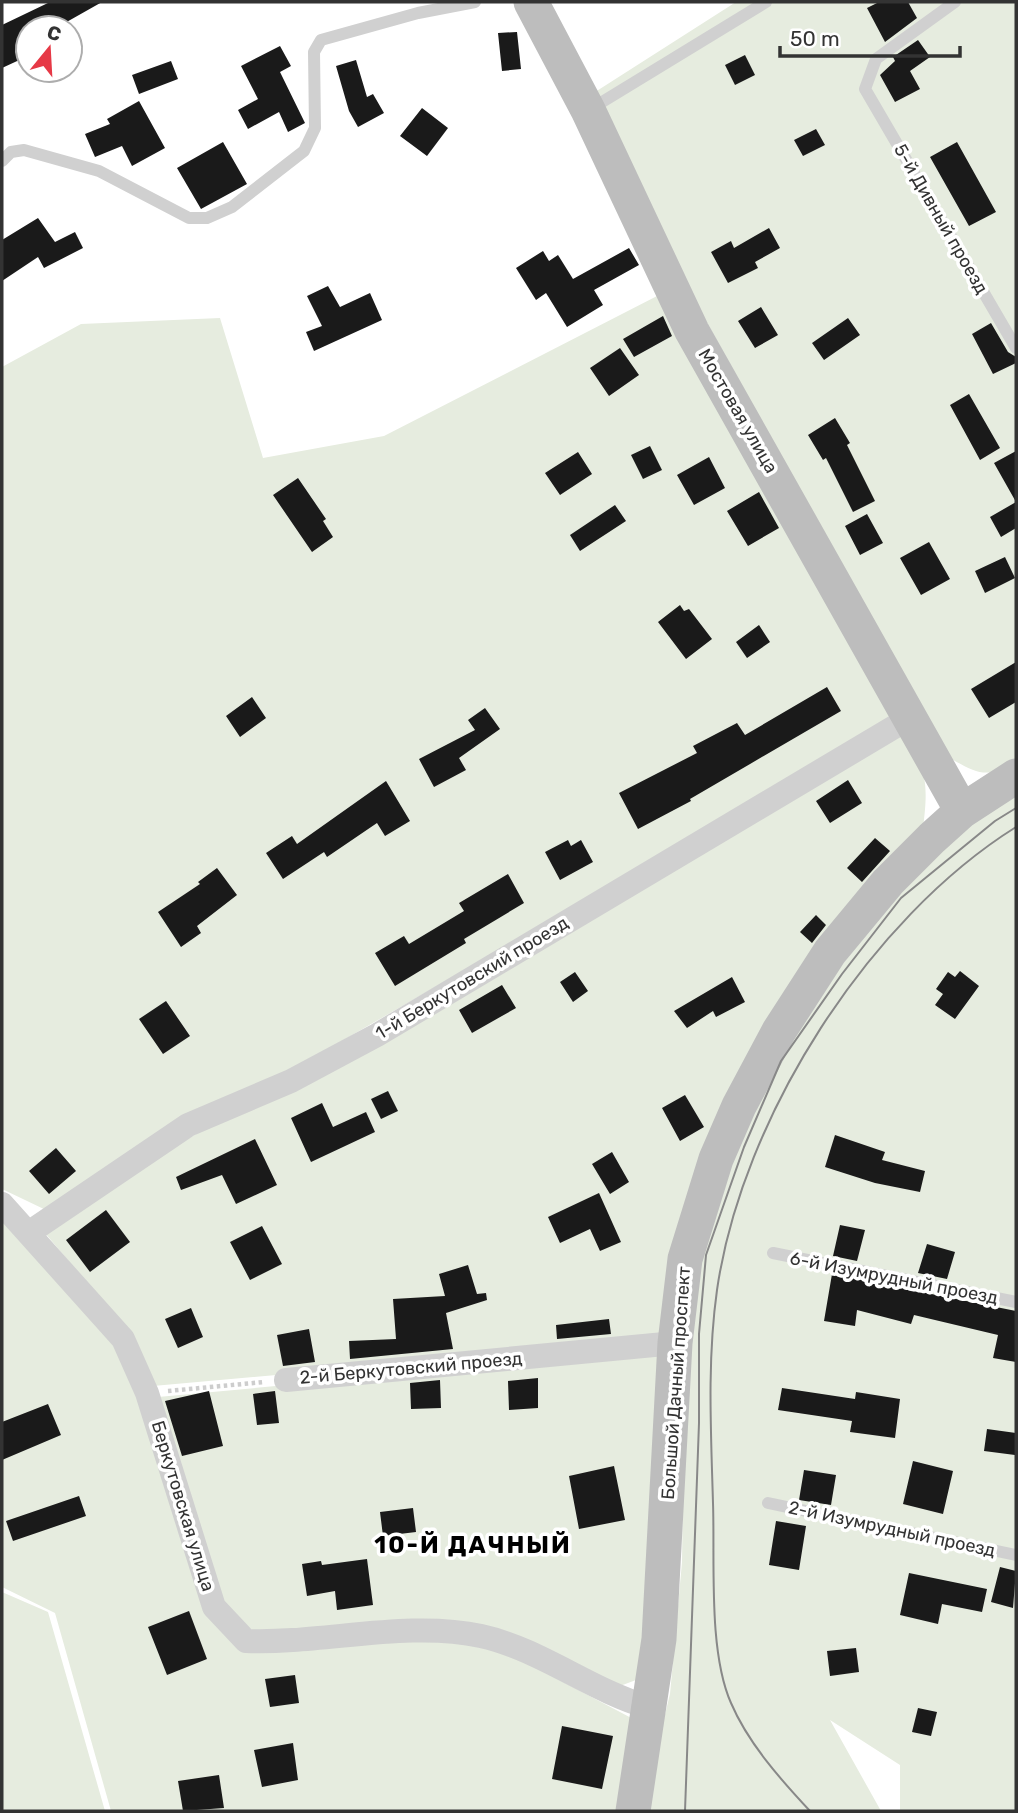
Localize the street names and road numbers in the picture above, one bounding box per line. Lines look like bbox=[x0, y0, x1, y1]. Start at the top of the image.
street label: 5-й Дивный проезд bbox=[889, 140, 993, 298]
street label: Мостовая улица bbox=[693, 345, 783, 477]
street label: 1-й Беркутовский проезд bbox=[372, 912, 573, 1044]
street label: 6-й Изумрудный проезд bbox=[788, 1247, 1000, 1309]
street label: Большой Дачный проспект bbox=[657, 1266, 695, 1500]
street label: 2-й Беркутовский проезд bbox=[299, 1347, 523, 1389]
street label: Беркутовская улица bbox=[147, 1418, 219, 1594]
street label: 2-й Изумрудный проезд bbox=[787, 1496, 998, 1562]

